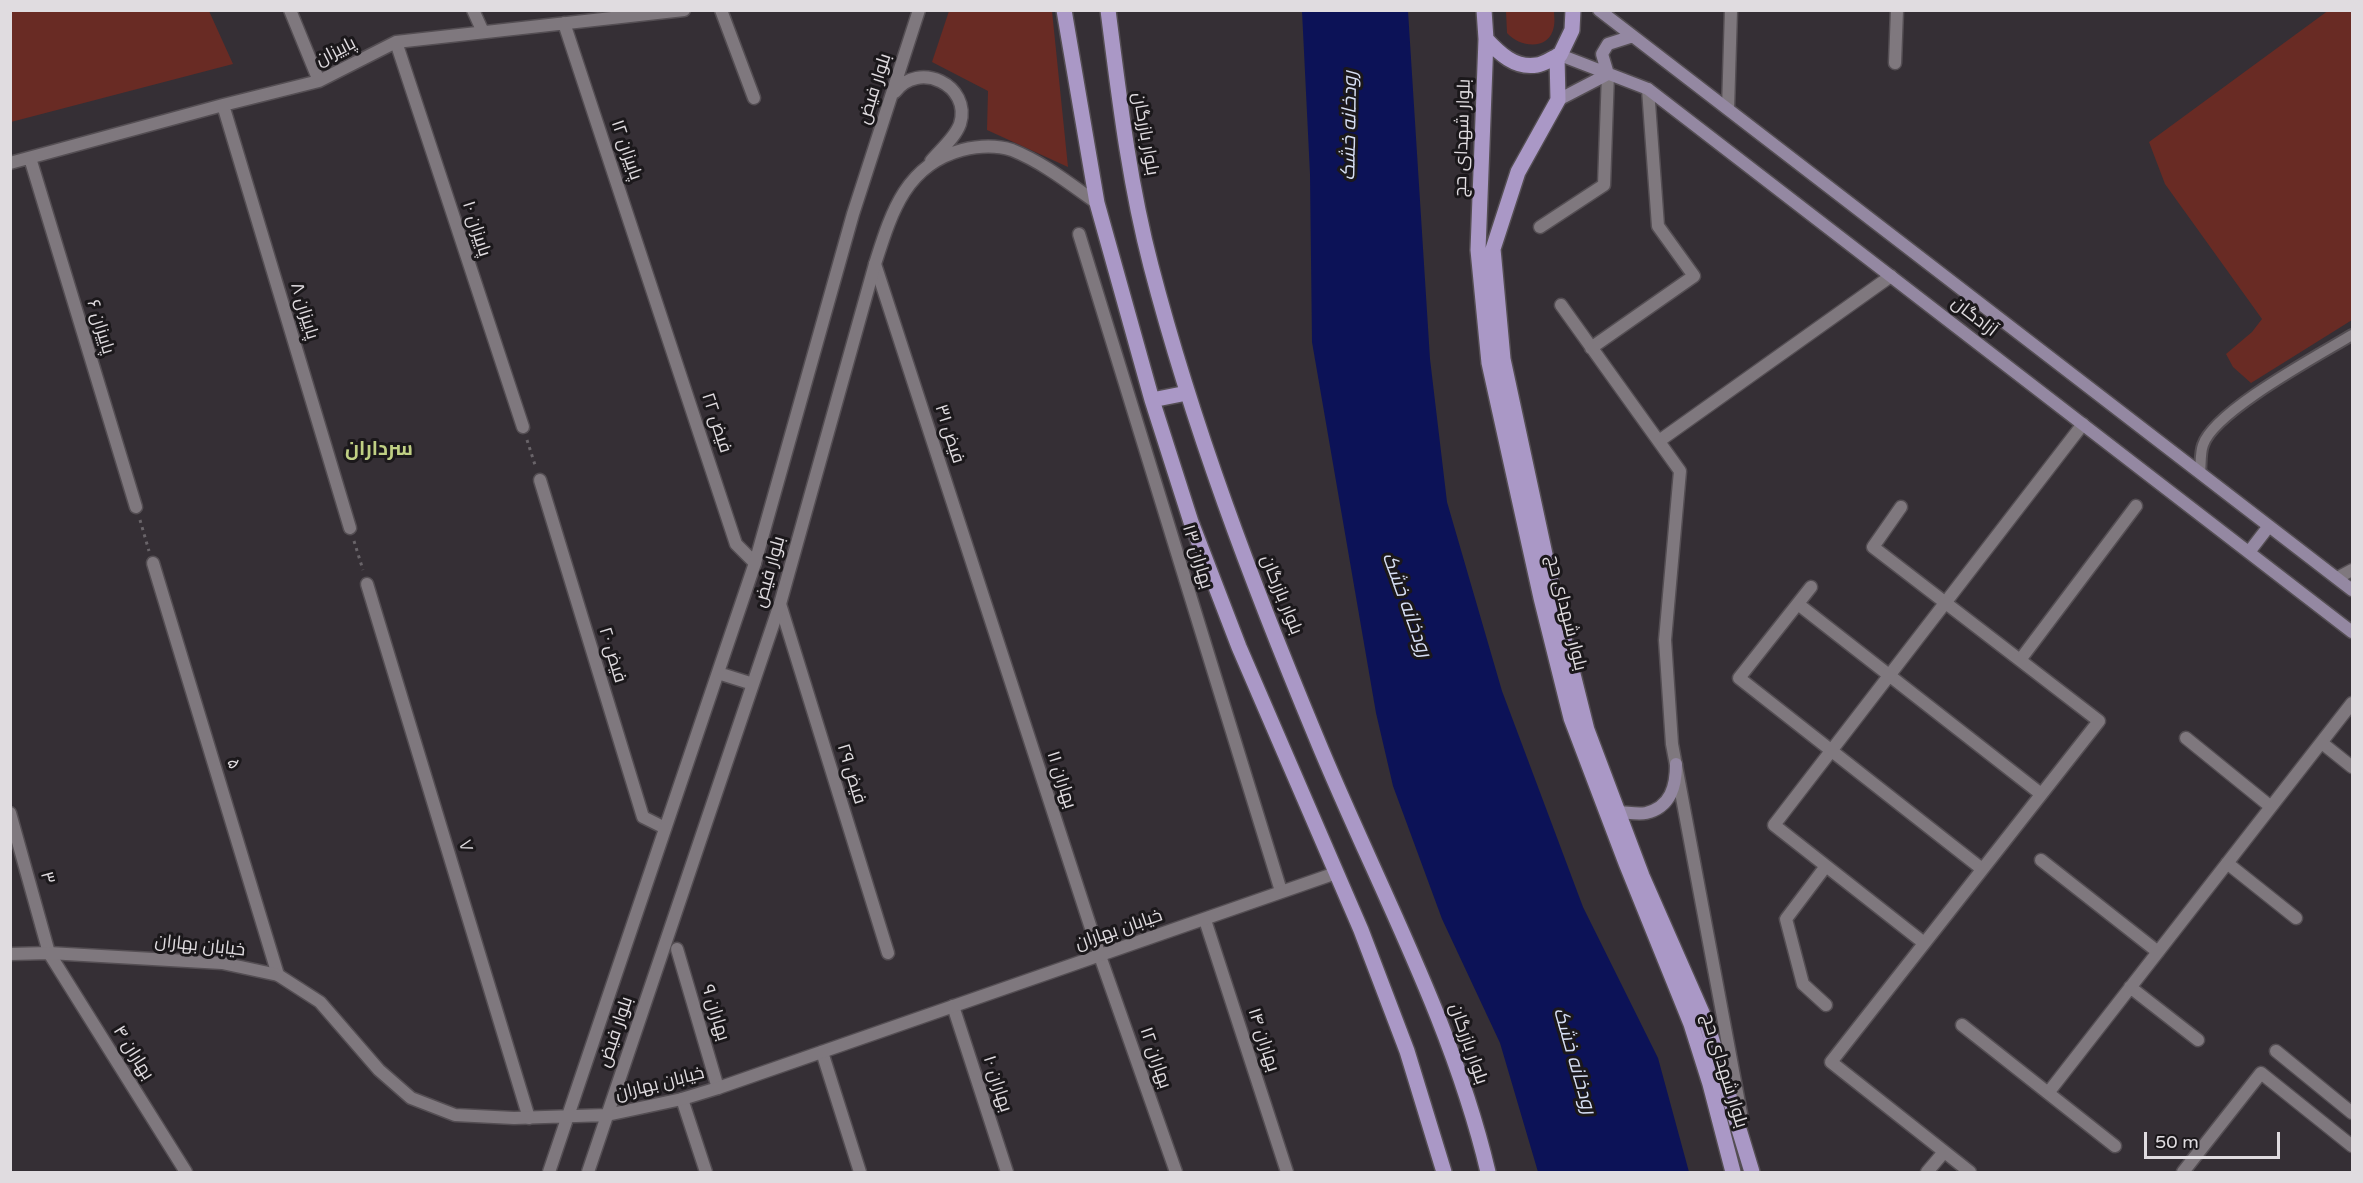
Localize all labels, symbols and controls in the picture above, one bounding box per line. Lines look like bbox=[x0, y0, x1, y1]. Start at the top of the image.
street label: پاییزان bbox=[312, 33, 360, 71]
street label: بلوار فیض bbox=[853, 51, 897, 127]
water label: رودخانه خشک bbox=[1337, 71, 1363, 181]
street label: بلوار شهدای حج bbox=[1450, 78, 1476, 198]
street label: بلوار بازرگان bbox=[1127, 91, 1163, 177]
street label: پاییزان ۱۲ bbox=[606, 117, 646, 183]
street label: پاییزان ۱۰ bbox=[457, 198, 495, 260]
street label: پاییزان ۸ bbox=[285, 280, 323, 342]
street label: آزادگان bbox=[1947, 292, 2001, 342]
street label: پاییزان ۶ bbox=[82, 297, 118, 357]
street label: فیض ۲۲ bbox=[696, 390, 736, 456]
street label: فیض ۳۱ bbox=[929, 402, 969, 466]
district label: سرداران bbox=[345, 438, 413, 462]
street label: بهاران ۱۳ bbox=[1177, 522, 1217, 592]
street label: بلوار فیض bbox=[750, 534, 790, 610]
water label: رودخانه خشک bbox=[1376, 549, 1436, 661]
street label: بلوار بازرگان bbox=[1255, 552, 1307, 638]
street label: بلوار شهدای حج bbox=[1541, 553, 1591, 673]
street label: فیض ۲۰ bbox=[593, 625, 631, 685]
street label: فیض ۲۹ bbox=[832, 741, 870, 807]
street label: بهاران ۱۱ bbox=[1042, 748, 1080, 812]
street label: ۵ bbox=[221, 756, 245, 772]
street label: ۷ bbox=[453, 837, 477, 855]
street label: ۳ bbox=[35, 869, 59, 887]
street label: خیابان بهاران bbox=[1072, 905, 1166, 955]
street label: خیابان بهاران bbox=[154, 931, 246, 961]
street label: بهاران ۹ bbox=[696, 982, 734, 1044]
street label: بلوار فیض bbox=[594, 994, 638, 1070]
street label: بلوار بازرگان bbox=[1444, 1001, 1492, 1087]
street label: بهاران ۱۴ bbox=[1243, 1005, 1283, 1075]
water label: رودخانه خشک bbox=[1547, 1005, 1601, 1117]
street label: بلوار شهدای حج bbox=[1696, 1011, 1752, 1131]
street label: ۴ بهاران bbox=[108, 1022, 158, 1084]
street label: بهاران ۱۲ bbox=[1134, 1025, 1176, 1091]
street label: بهاران ۱۰ bbox=[978, 1053, 1016, 1115]
street label: خیابان بهاران bbox=[613, 1063, 707, 1105]
scale bar bbox=[2147, 1120, 2284, 1158]
text: 50 m bbox=[2155, 1131, 2199, 1153]

